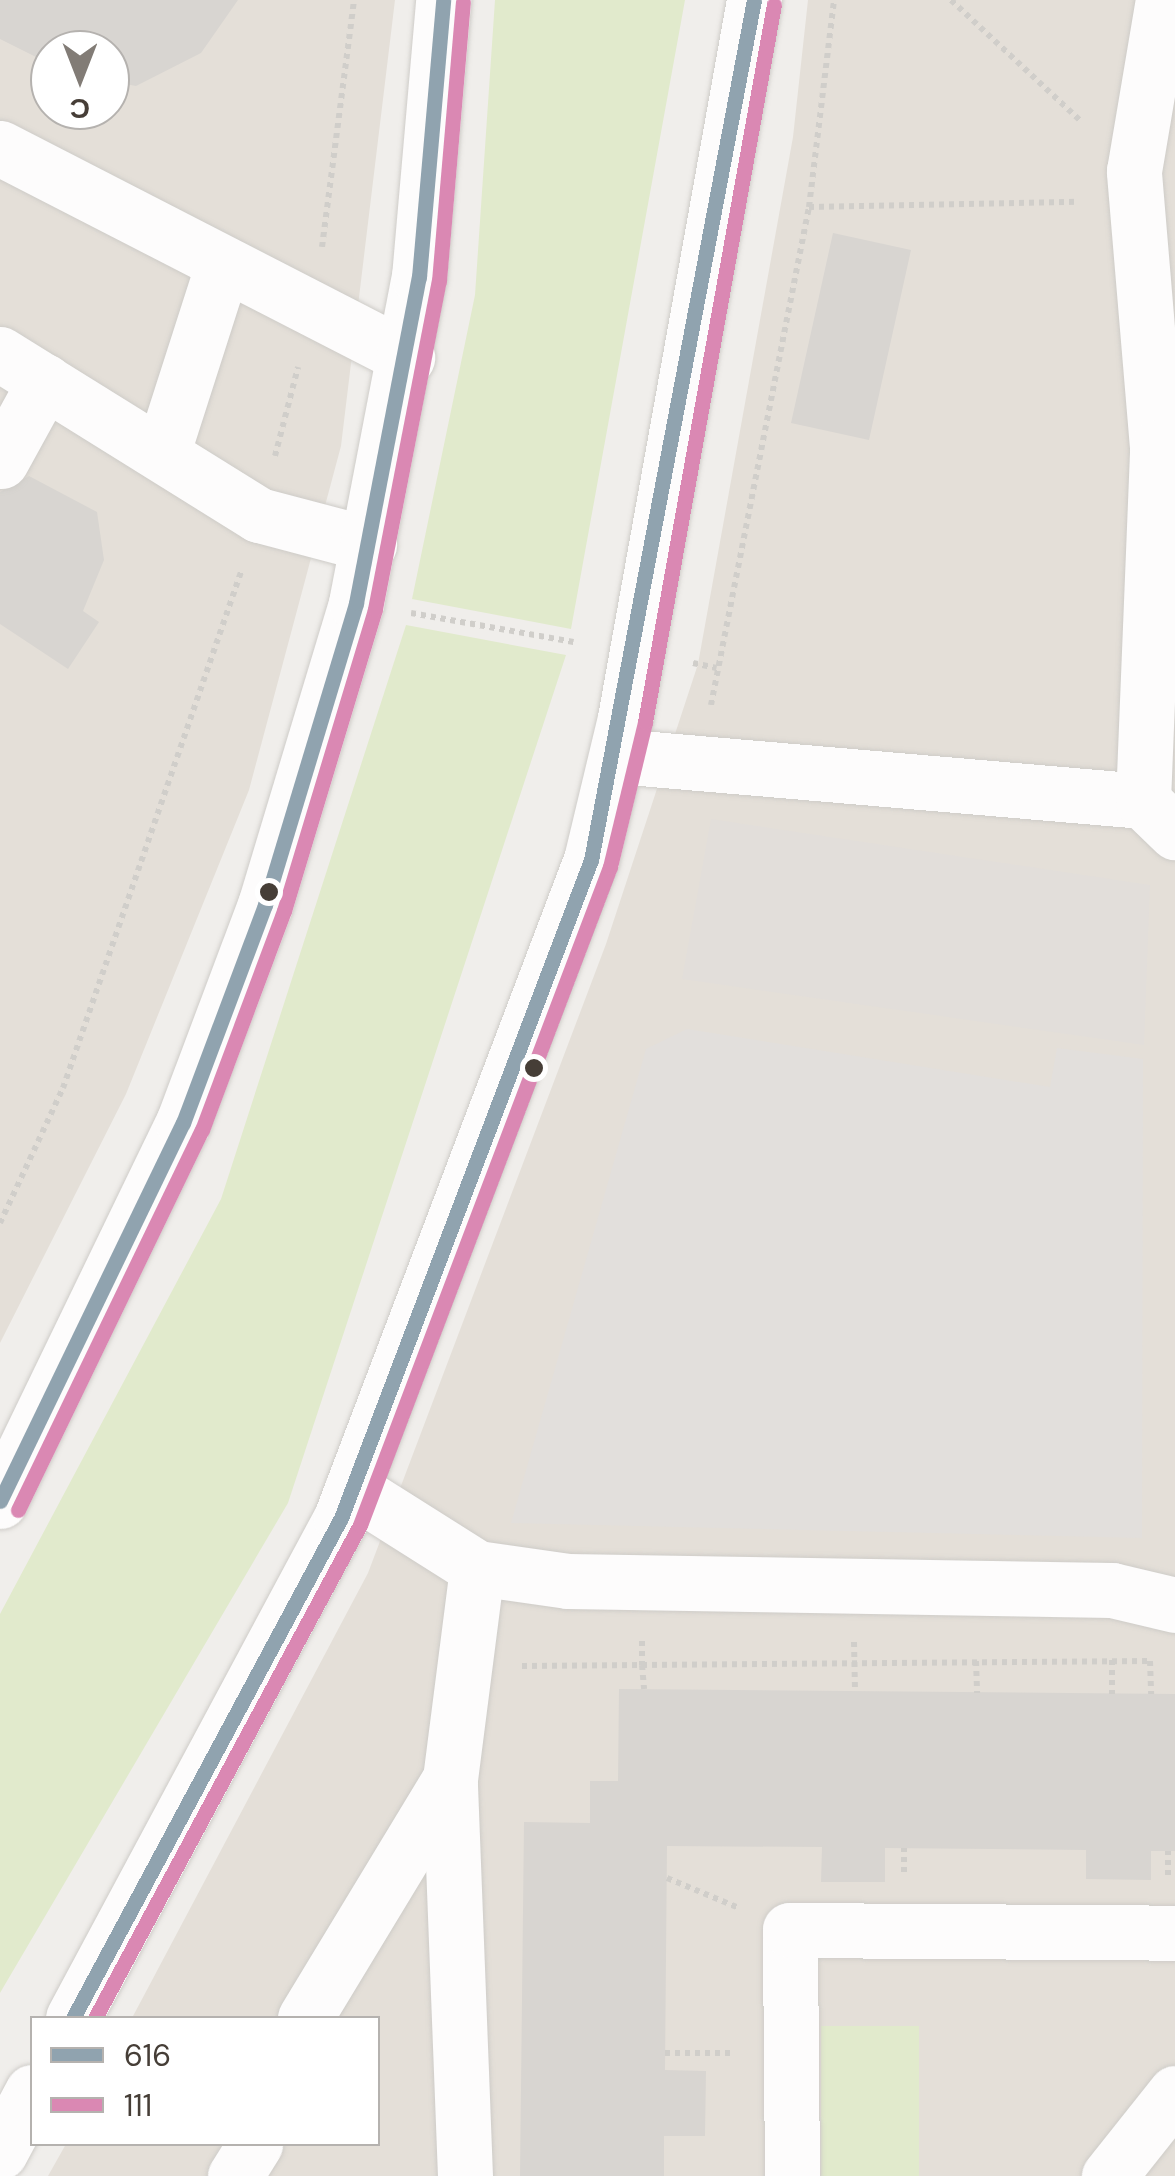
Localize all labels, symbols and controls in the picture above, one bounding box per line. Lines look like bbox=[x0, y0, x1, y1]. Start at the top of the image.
north arrow bbox=[30, 30, 130, 130]
text: С bbox=[70, 90, 90, 127]
unlabelled marker bbox=[259, 882, 279, 902]
unlabelled marker bbox=[524, 1058, 544, 1078]
legend bbox=[30, 2016, 380, 2146]
text: 616 bbox=[124, 2036, 171, 2075]
text: 111 bbox=[124, 2086, 152, 2125]

